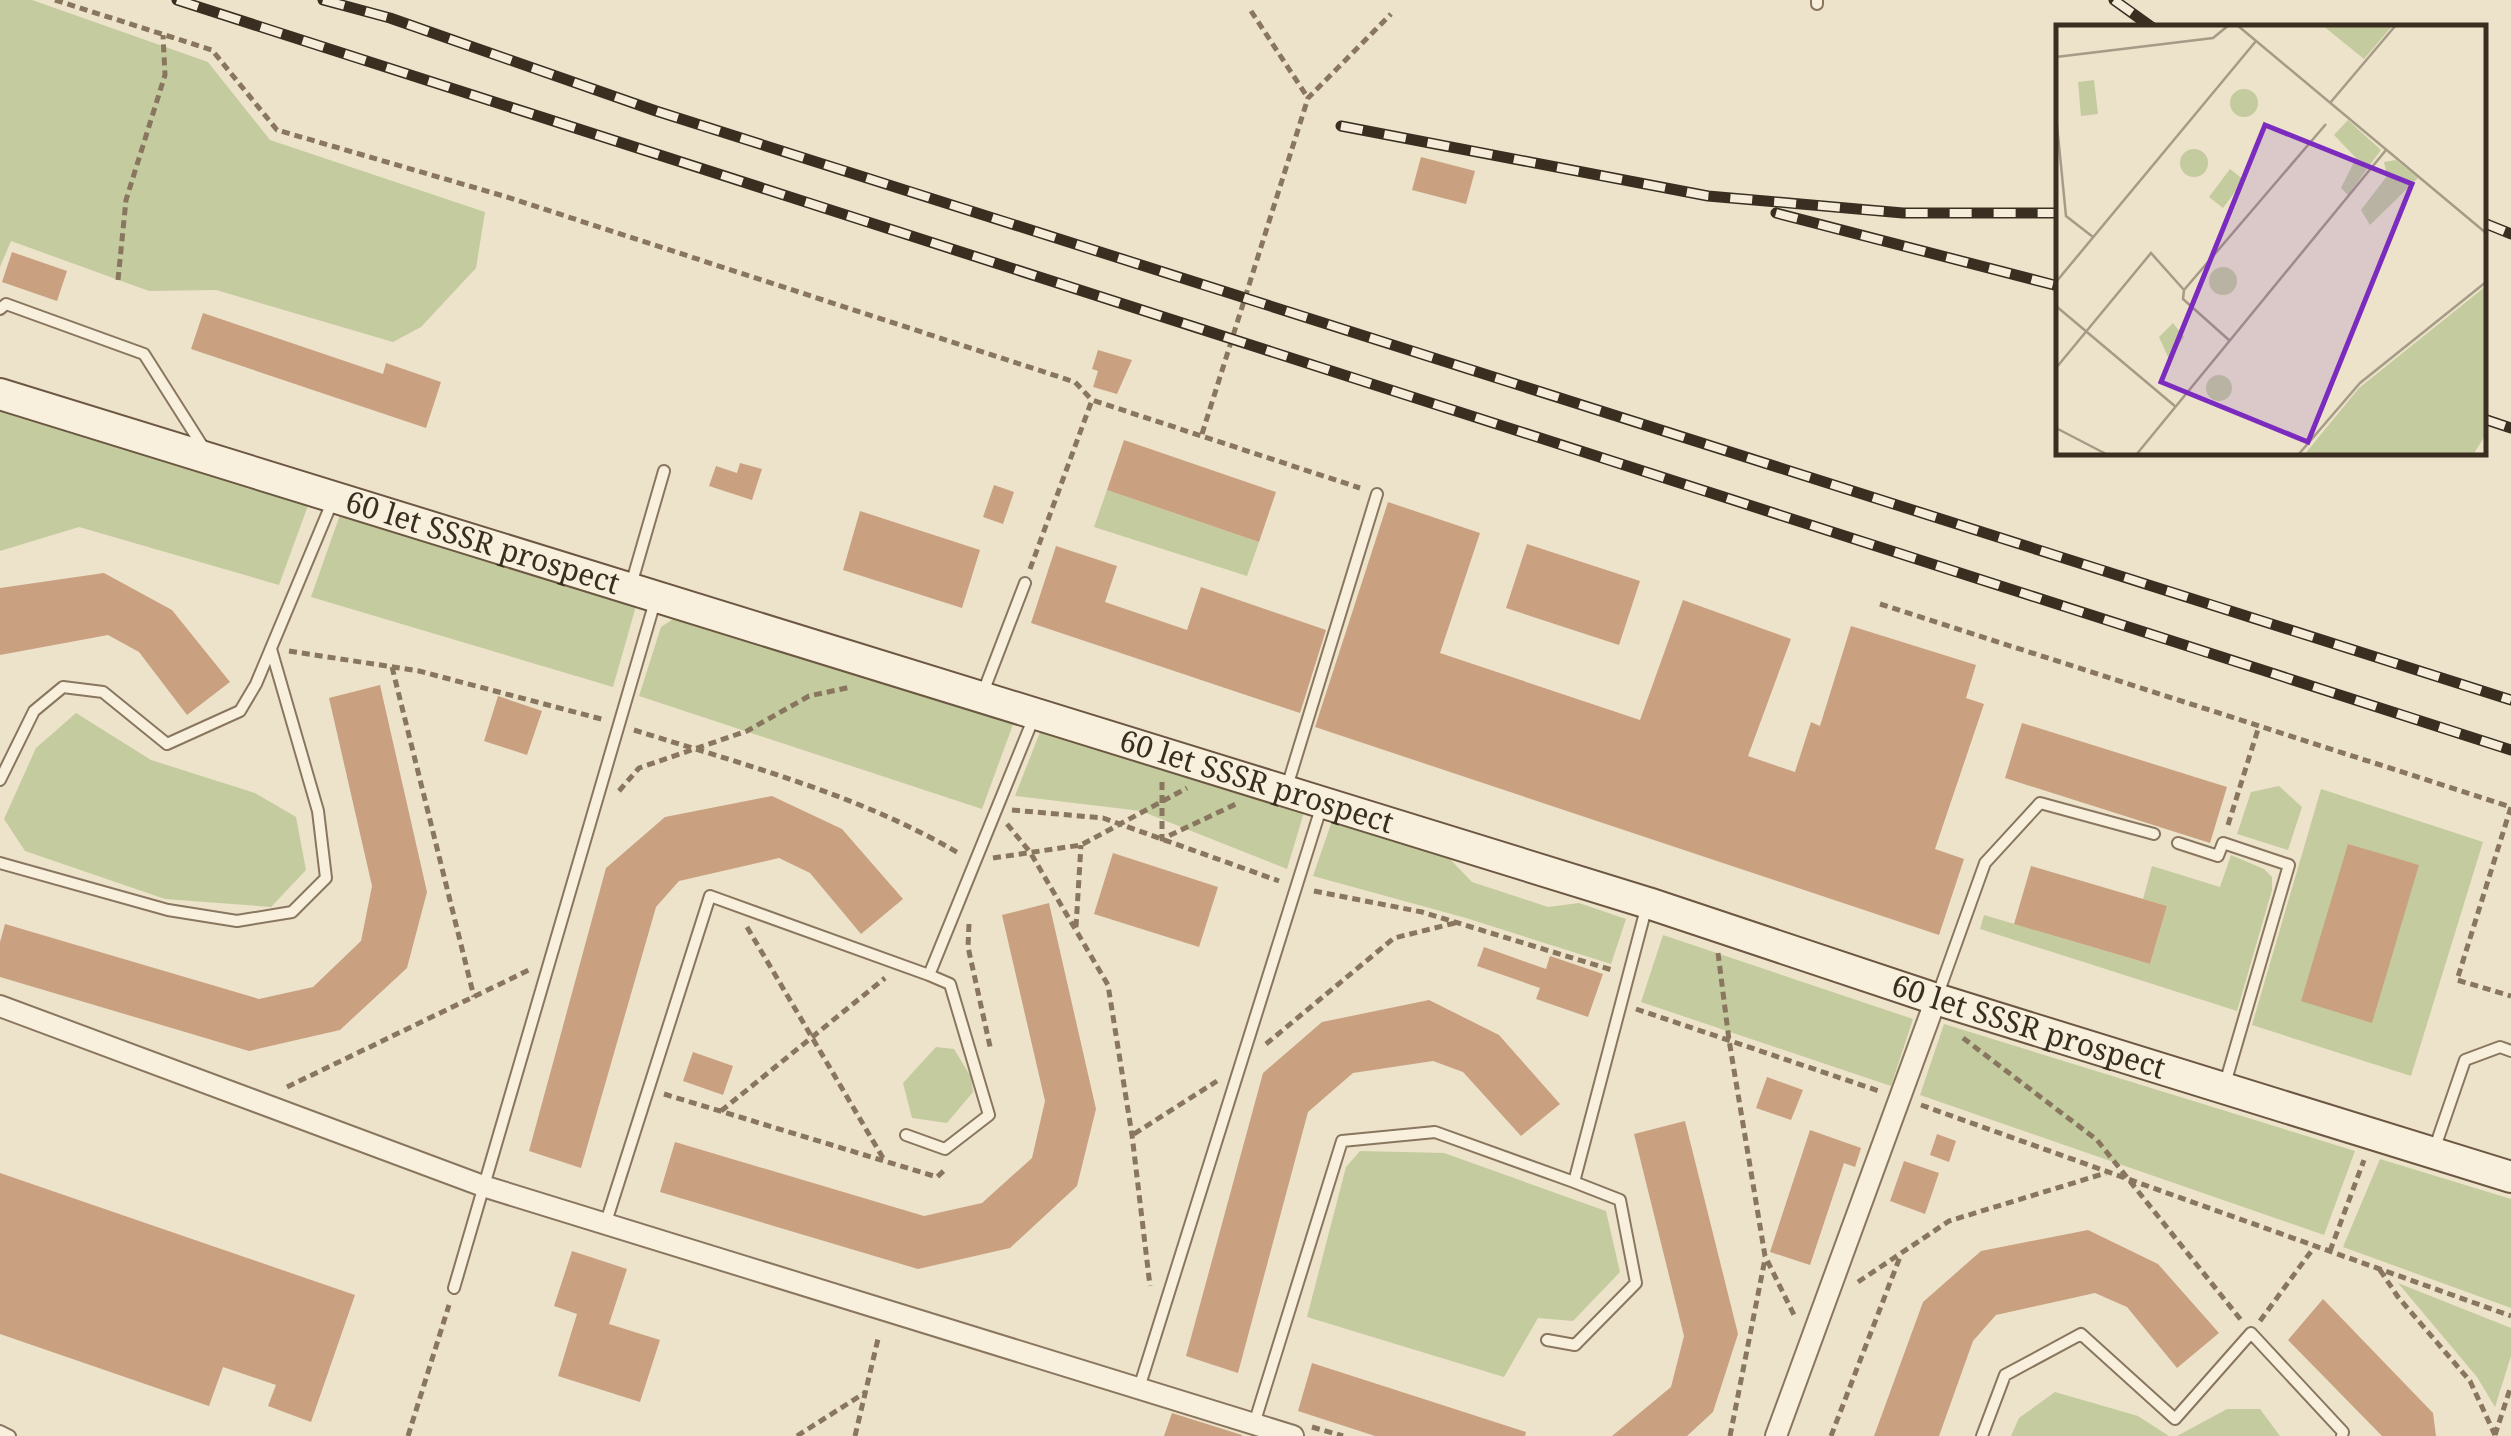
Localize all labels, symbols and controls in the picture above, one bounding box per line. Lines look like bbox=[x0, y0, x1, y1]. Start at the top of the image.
inset map bbox=[2056, 25, 2486, 455]
street label: 60 let SSSR prospect bbox=[341, 480, 625, 603]
street label: 60 let SSSR prospect bbox=[1115, 719, 1399, 842]
street label: 60 let SSSR prospect bbox=[1887, 964, 2171, 1088]

